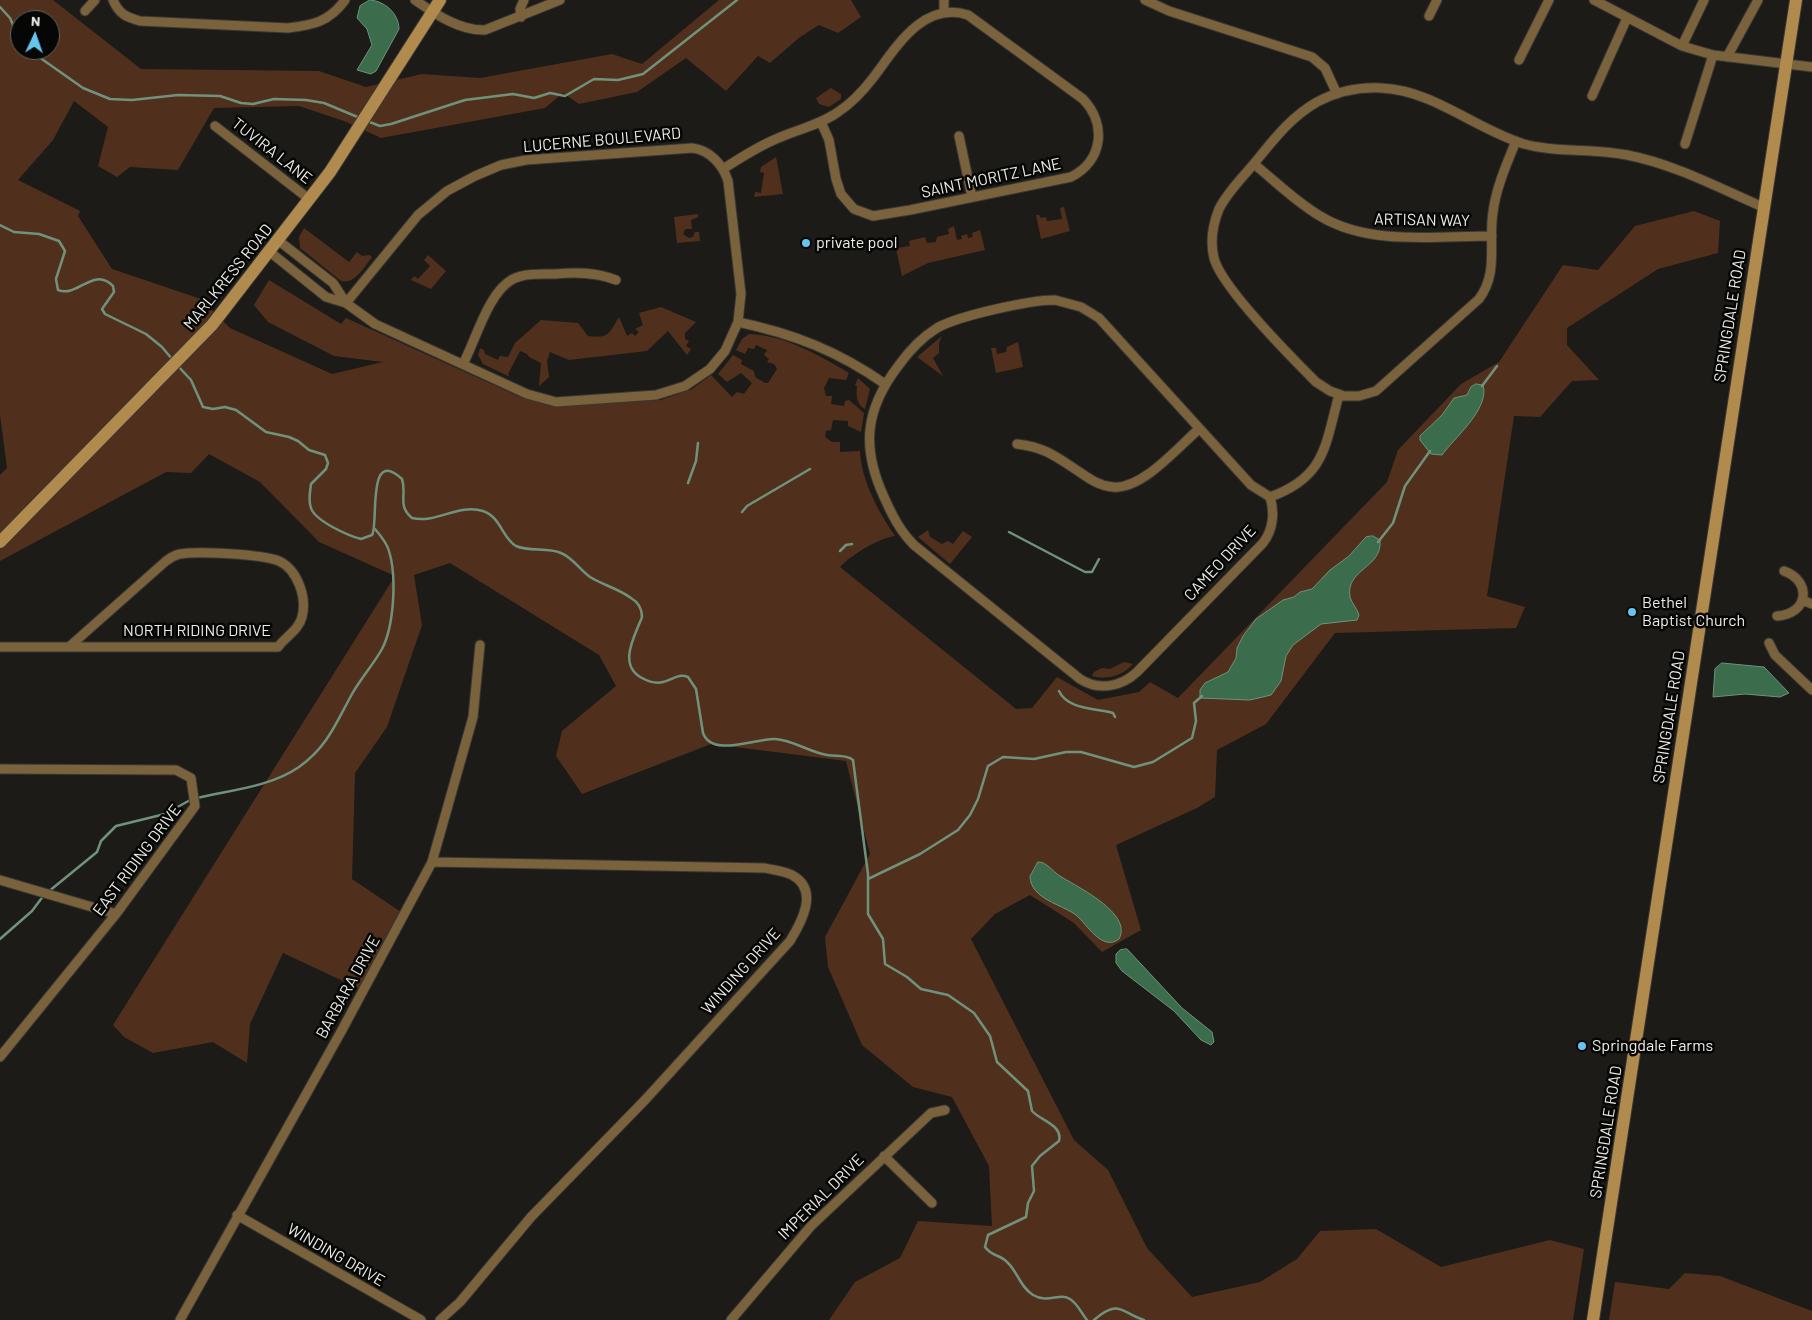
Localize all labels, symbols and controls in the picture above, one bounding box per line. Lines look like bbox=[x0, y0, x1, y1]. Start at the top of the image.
north arrow bbox=[10, 10, 60, 60]
text: N bbox=[31, 12, 41, 29]
street label: TUVIRA LANE bbox=[228, 114, 316, 188]
street label: LUCERNE BOULEVARD bbox=[522, 124, 682, 156]
street label: SAINT MORITZ LANE bbox=[919, 154, 1063, 202]
street label: ARTISAN WAY bbox=[1374, 210, 1470, 230]
street label: MARLKRESS ROAD bbox=[179, 220, 277, 334]
place label: private pool bbox=[816, 233, 897, 253]
marker: private pool bbox=[800, 237, 812, 249]
street label: SPRINGDALE ROAD bbox=[1710, 248, 1750, 384]
street label: CAMEO DRIVE bbox=[1180, 521, 1260, 605]
place label: Bethel Baptist Church bbox=[1642, 593, 1745, 631]
marker: Bethel Baptist Church bbox=[1626, 606, 1638, 618]
street label: NORTH RIDING DRIVE bbox=[123, 621, 271, 641]
street label: SPRINGDALE ROAD bbox=[1649, 649, 1689, 785]
street label: EAST RIDING DRIVE bbox=[89, 800, 185, 920]
street label: WINDING DRIVE bbox=[697, 924, 785, 1018]
street label: BARBARA DRIVE bbox=[312, 932, 384, 1042]
place label: Springdale Farms bbox=[1592, 1036, 1713, 1056]
marker: Springdale Farms bbox=[1576, 1040, 1588, 1052]
street label: SPRINGDALE ROAD bbox=[1586, 1064, 1626, 1200]
street label: IMPERIAL DRIVE bbox=[774, 1150, 868, 1244]
street label: WINDING DRIVE bbox=[284, 1219, 388, 1291]

